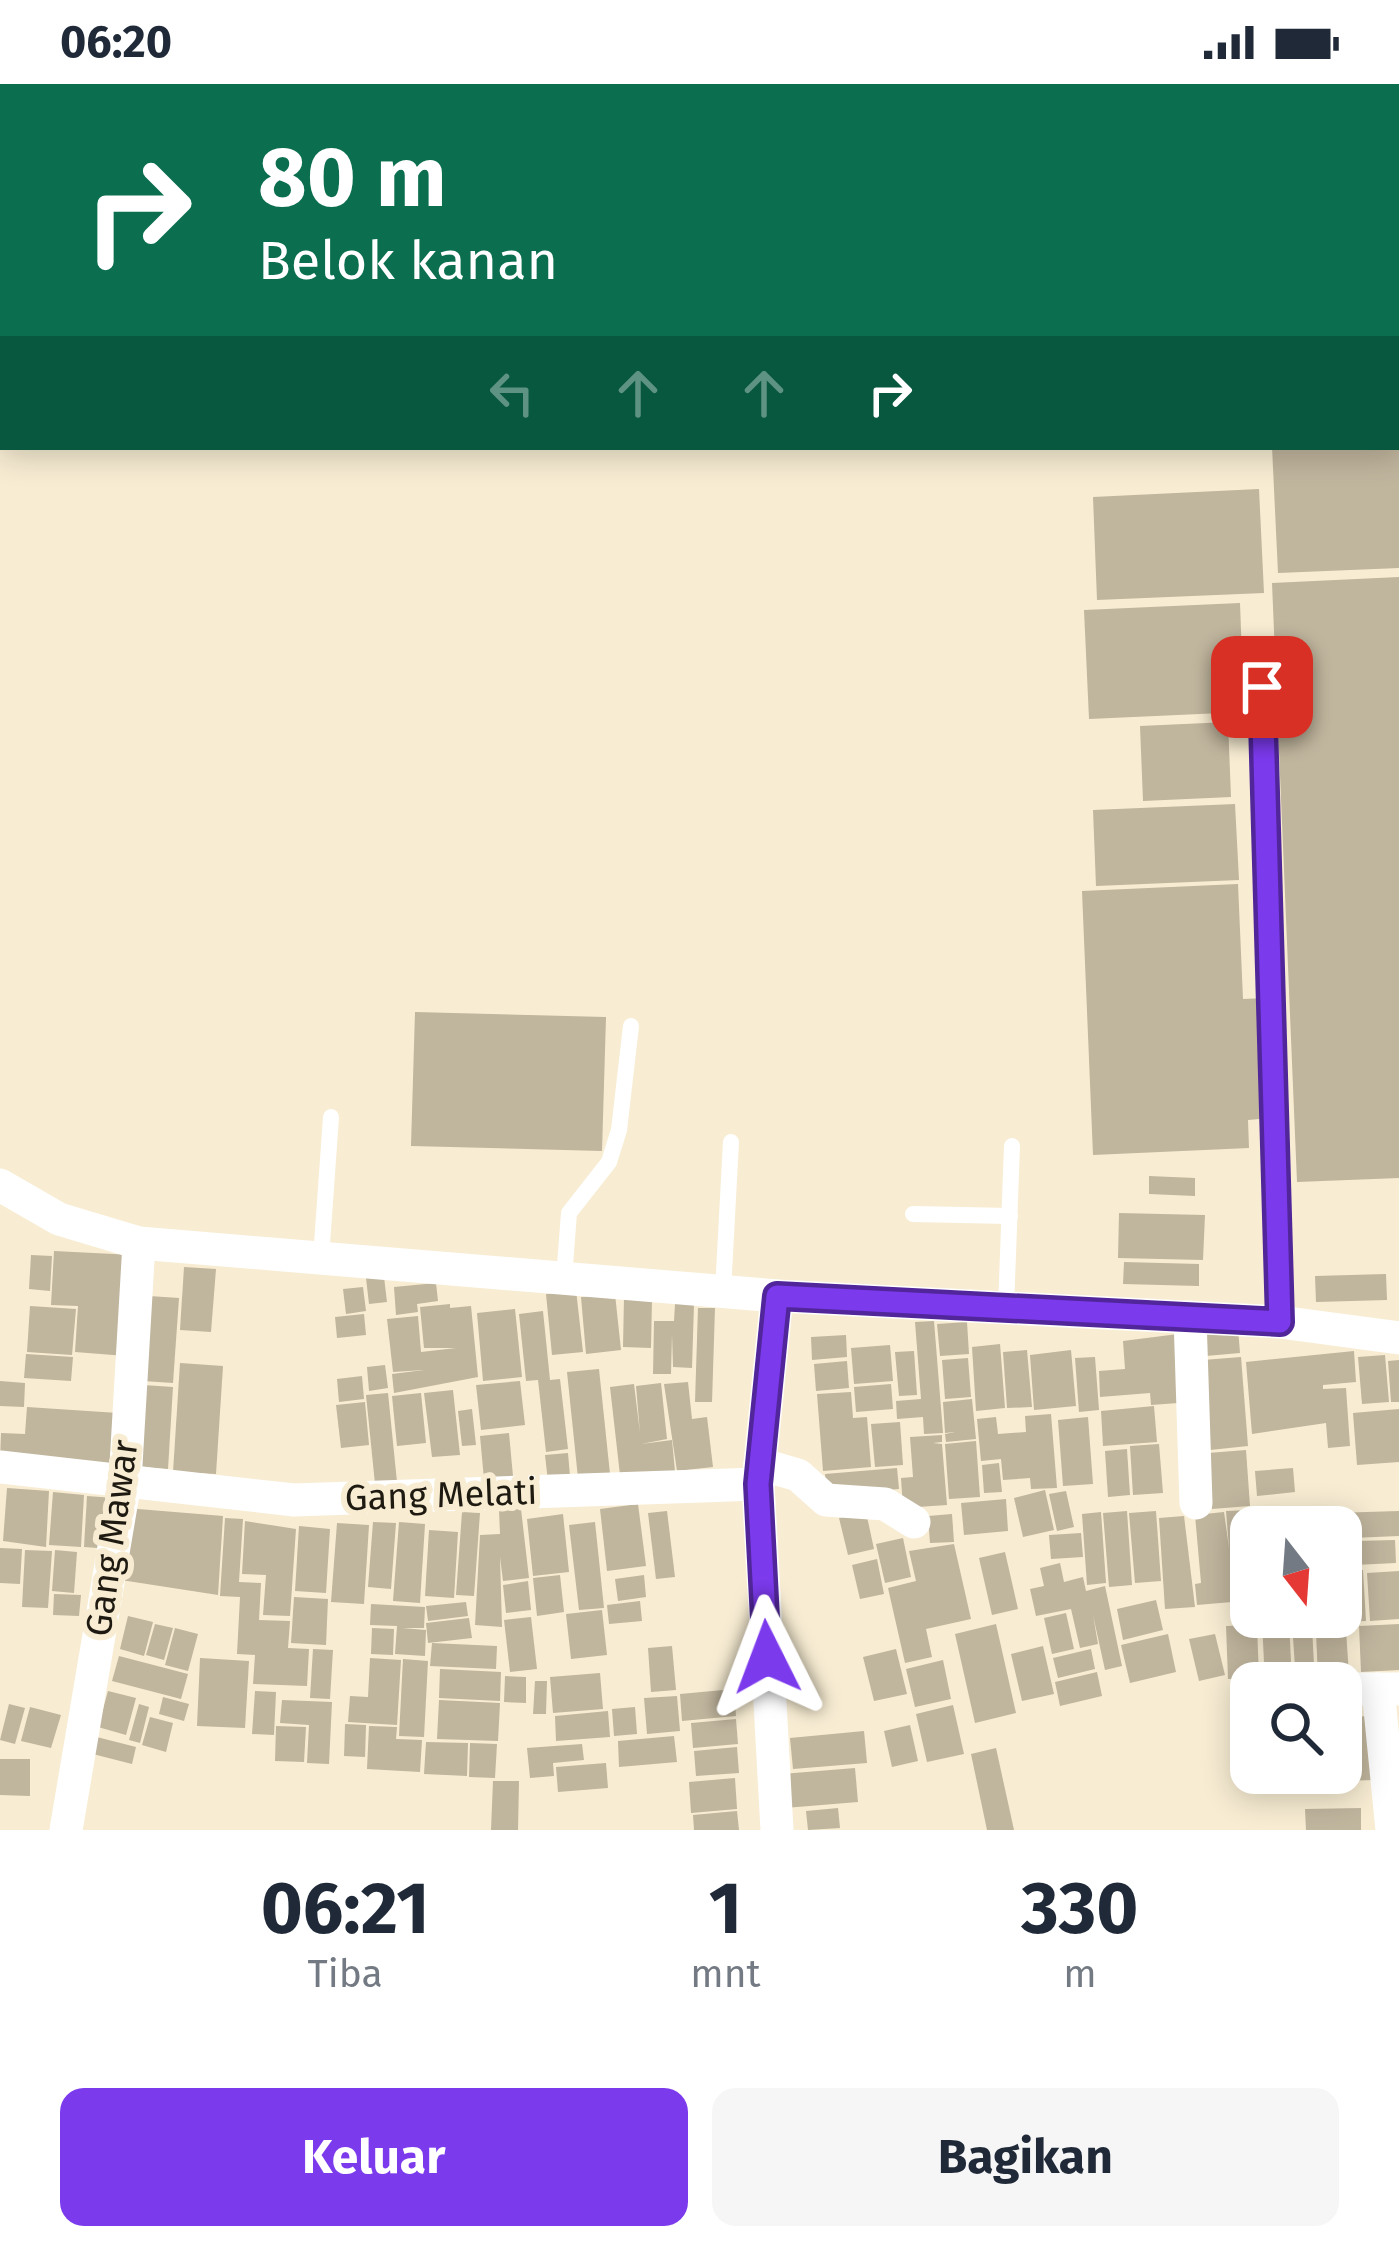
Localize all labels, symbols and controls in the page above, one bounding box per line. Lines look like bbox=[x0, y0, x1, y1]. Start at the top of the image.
text: 06:20 bbox=[60, 15, 172, 69]
text: 80 m bbox=[258, 127, 447, 228]
icon: right bbox=[60, 132, 216, 288]
text: Belok kanan bbox=[258, 229, 558, 293]
icon: left bbox=[479, 360, 545, 426]
icon: ahead bbox=[605, 360, 671, 426]
icon: ahead bbox=[731, 360, 797, 426]
icon: right bbox=[857, 360, 923, 426]
pin bbox=[1211, 636, 1313, 738]
icon: arrive bbox=[1229, 654, 1295, 720]
street label: Gang Mawar bbox=[76, 1437, 148, 1639]
street label: Gang Melati bbox=[344, 1470, 538, 1520]
north arrow bbox=[1230, 1506, 1362, 1638]
map controls bbox=[1230, 1506, 1362, 1794]
position arrow bbox=[704, 1594, 830, 1720]
button: search bbox=[1230, 1662, 1362, 1794]
text: 06:21 bbox=[261, 1866, 430, 1952]
text: 1 bbox=[709, 1866, 742, 1952]
text: 330 bbox=[1021, 1866, 1138, 1952]
text: Tiba bbox=[308, 1951, 383, 1997]
text: mnt bbox=[690, 1951, 761, 1997]
text: m bbox=[1063, 1951, 1097, 1997]
button: Keluar bbox=[60, 2088, 688, 2226]
button: Bagikan bbox=[712, 2088, 1339, 2226]

